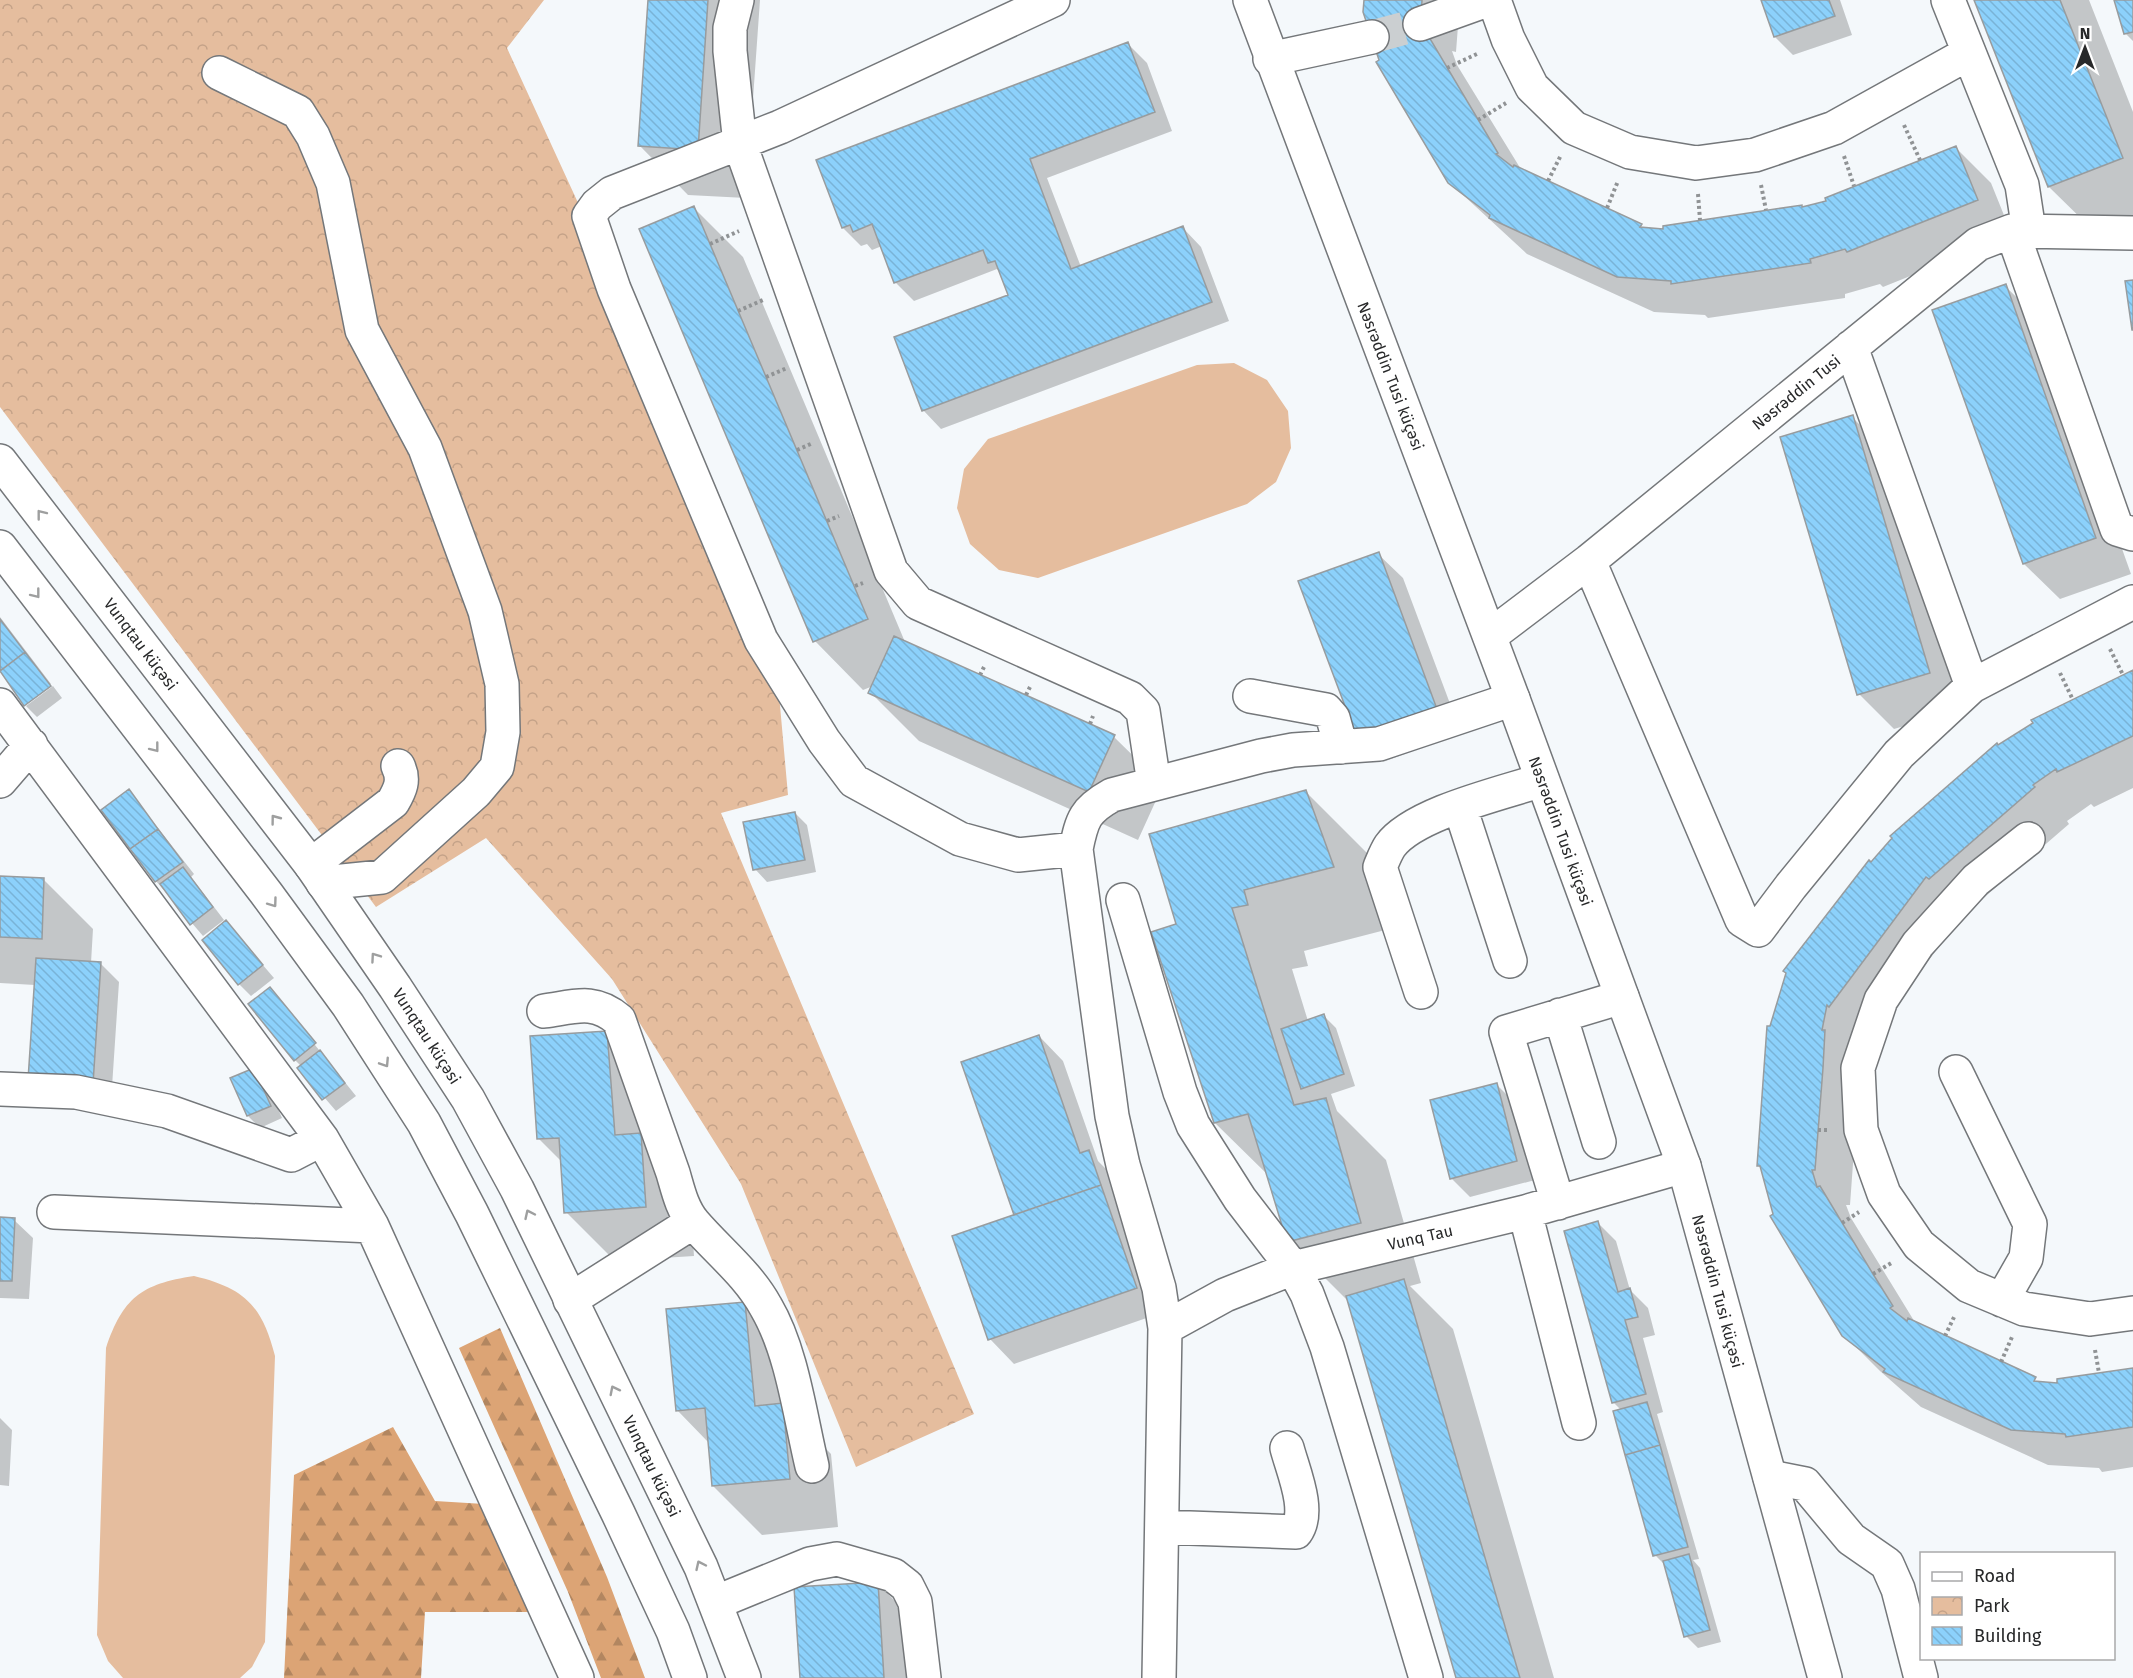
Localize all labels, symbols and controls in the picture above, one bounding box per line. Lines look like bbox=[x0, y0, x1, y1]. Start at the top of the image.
north arrow bbox=[2055, 18, 2115, 78]
text: N bbox=[2080, 24, 2090, 43]
street label: Nəsrəddin Tusi küçəsi bbox=[1352, 299, 1428, 454]
street label: Nəsrəddin Tusi bbox=[1748, 351, 1844, 434]
one-way arrow bbox=[38, 510, 49, 521]
one-way arrow bbox=[28, 587, 39, 598]
street label: Vunqtau küçəsi bbox=[99, 595, 181, 695]
one-way arrow bbox=[147, 742, 158, 753]
street label: Nəsrəddin Tusi küçəsi bbox=[1524, 754, 1596, 909]
one-way arrow bbox=[271, 814, 282, 825]
one-way arrow bbox=[266, 896, 277, 907]
one-way arrow bbox=[371, 953, 382, 964]
street label: Vunqtau küçəsi bbox=[388, 985, 465, 1088]
one-way arrow bbox=[378, 1056, 389, 1067]
one-way arrow bbox=[525, 1210, 537, 1221]
street label: Nəsrəddin Tusi küçəsi bbox=[1687, 1212, 1747, 1370]
street label: Vunq Tau bbox=[1386, 1221, 1455, 1254]
one-way arrow bbox=[610, 1385, 622, 1396]
street label: Vunqtau küçəsi bbox=[618, 1412, 684, 1520]
legend bbox=[1920, 1552, 2115, 1660]
one-way arrow bbox=[695, 1560, 707, 1571]
text: Road bbox=[1974, 1565, 2016, 1587]
text: Park bbox=[1974, 1595, 2010, 1617]
text: Building bbox=[1974, 1625, 2042, 1647]

